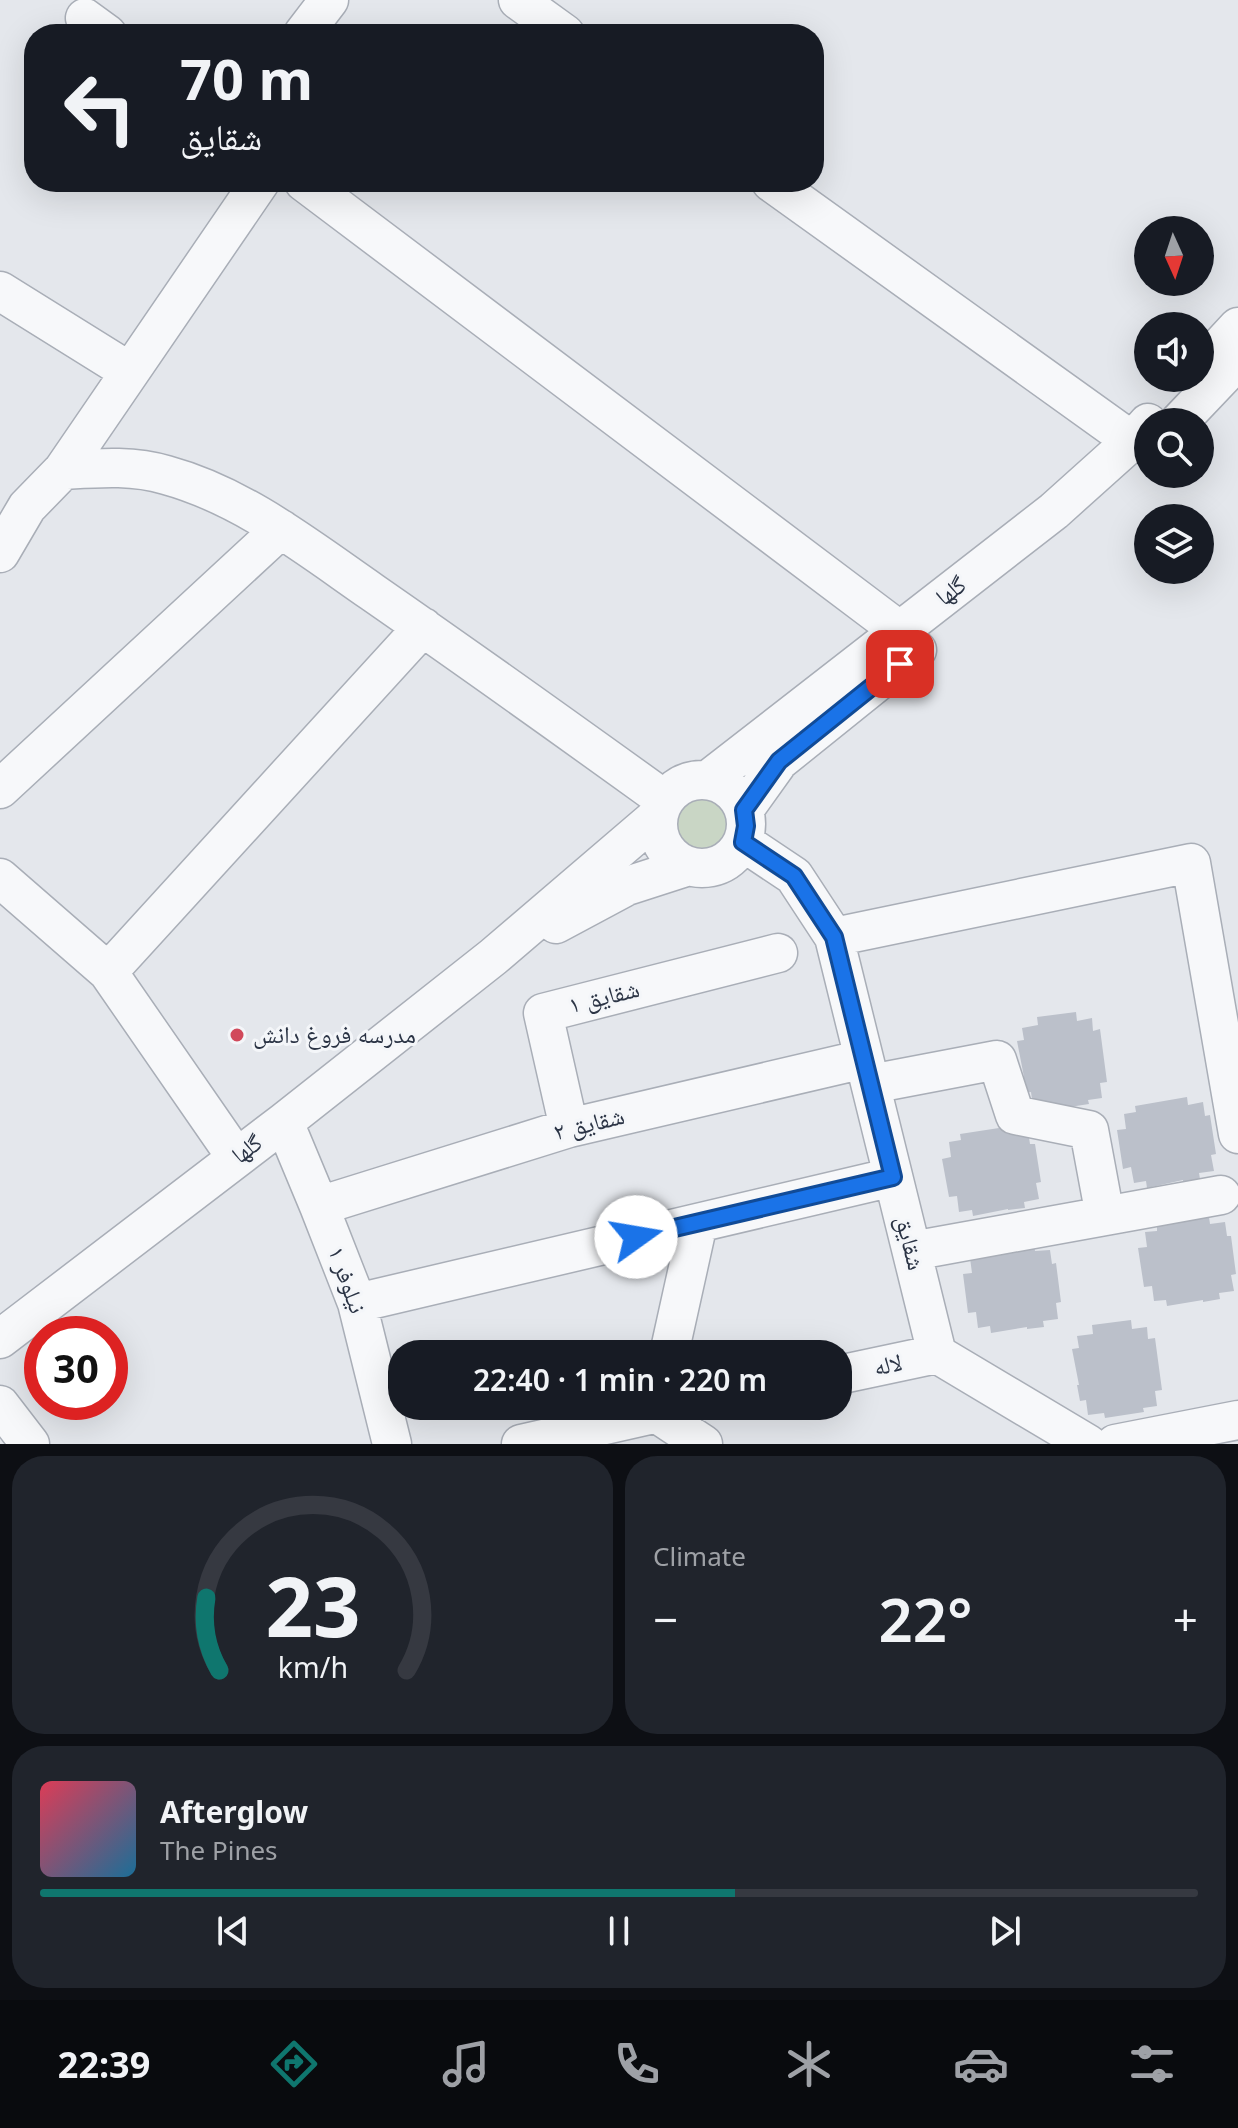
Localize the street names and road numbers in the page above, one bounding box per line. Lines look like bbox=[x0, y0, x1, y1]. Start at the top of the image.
street label: گلها bbox=[928, 567, 973, 612]
street label: شقایق ۱ bbox=[565, 971, 642, 1020]
street label: شقایق ۲ bbox=[550, 1098, 627, 1147]
street label: گلها bbox=[224, 1125, 268, 1170]
street label: شقایق bbox=[889, 1212, 934, 1273]
street label: نیلوفر ۱ bbox=[321, 1241, 376, 1318]
street label: لاله bbox=[870, 1344, 905, 1383]

